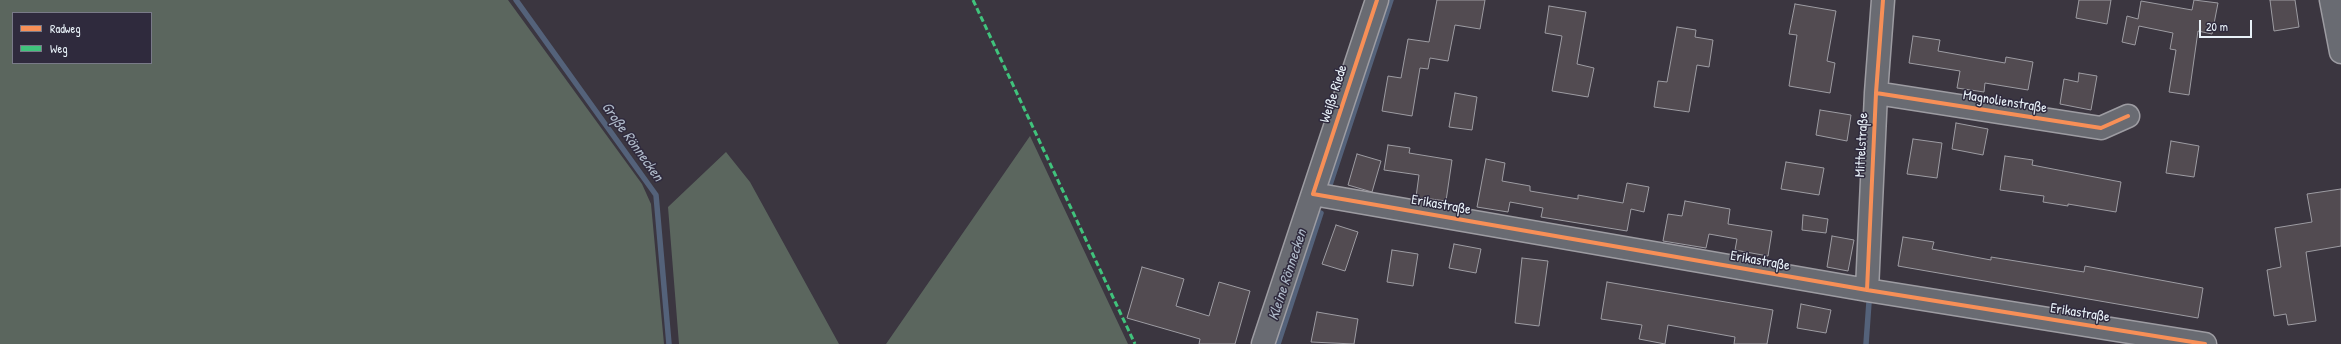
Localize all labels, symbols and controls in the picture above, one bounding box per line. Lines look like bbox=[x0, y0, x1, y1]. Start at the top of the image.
legend bbox=[12, 12, 152, 64]
scale bar bbox=[2201, 12, 2254, 38]
text: 20 m bbox=[2206, 18, 2228, 35]
text: Radweg bbox=[50, 20, 81, 37]
text: Weg bbox=[50, 40, 68, 57]
street label: Weiße Riede bbox=[1317, 63, 1351, 125]
street label: Magnolienstraße bbox=[1962, 87, 2048, 117]
water label: Große Rönnecken bbox=[597, 99, 667, 185]
street label: Mittelstraße bbox=[1852, 112, 1872, 178]
street label: Erikastraße bbox=[1410, 192, 1472, 218]
water label: Kleine Rönnecken bbox=[1265, 227, 1311, 323]
street label: Erikastraße bbox=[1729, 248, 1791, 274]
street label: Erikastraße bbox=[2049, 300, 2111, 326]

